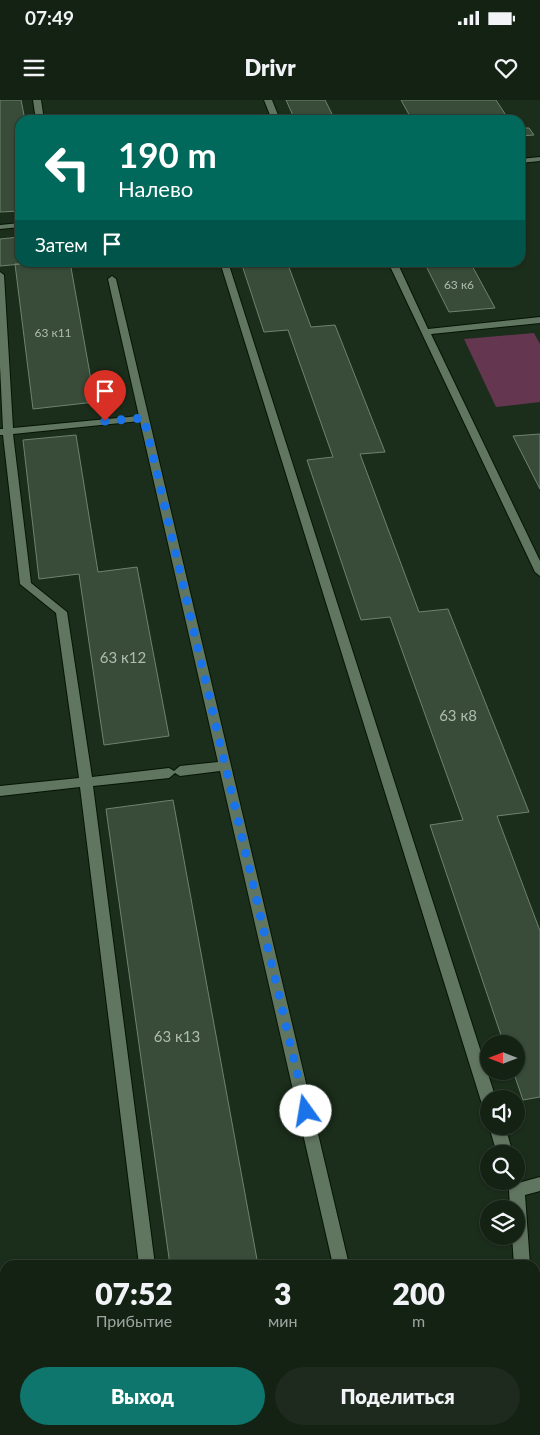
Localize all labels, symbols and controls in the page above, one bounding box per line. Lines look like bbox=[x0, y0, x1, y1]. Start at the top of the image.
text: 07:49 bbox=[25, 6, 74, 29]
icon: menu bbox=[20, 54, 48, 82]
text: Drivr bbox=[244, 54, 296, 81]
icon: heart bbox=[492, 54, 520, 82]
text: 190 m bbox=[118, 133, 217, 175]
icon: left bbox=[35, 135, 100, 200]
text: Налево bbox=[118, 175, 193, 202]
icon: arrive bbox=[98, 230, 126, 258]
text: Затем bbox=[35, 233, 88, 256]
house number: 63 к6 bbox=[444, 277, 474, 292]
house number: 63 к11 bbox=[34, 325, 72, 340]
pin bbox=[84, 370, 126, 421]
icon: arrive bbox=[91, 377, 119, 405]
house number: 63 к12 bbox=[100, 648, 146, 666]
house number: 63 к8 bbox=[439, 706, 477, 724]
house number: 63 к13 bbox=[154, 1027, 200, 1045]
north arrow bbox=[480, 1035, 525, 1080]
map controls bbox=[480, 1035, 525, 1245]
position arrow bbox=[279, 1084, 331, 1136]
button: sound bbox=[480, 1090, 525, 1135]
button: search bbox=[480, 1145, 525, 1190]
button: layers bbox=[480, 1200, 525, 1245]
text: 07:52 bbox=[95, 1275, 173, 1311]
text: 3 bbox=[274, 1275, 291, 1311]
text: 200 bbox=[393, 1275, 445, 1311]
text: Прибытие bbox=[96, 1311, 172, 1330]
text: мин bbox=[268, 1311, 297, 1330]
text: m bbox=[412, 1311, 425, 1330]
button: Выход bbox=[20, 1367, 265, 1425]
button: Поделиться bbox=[275, 1367, 520, 1425]

